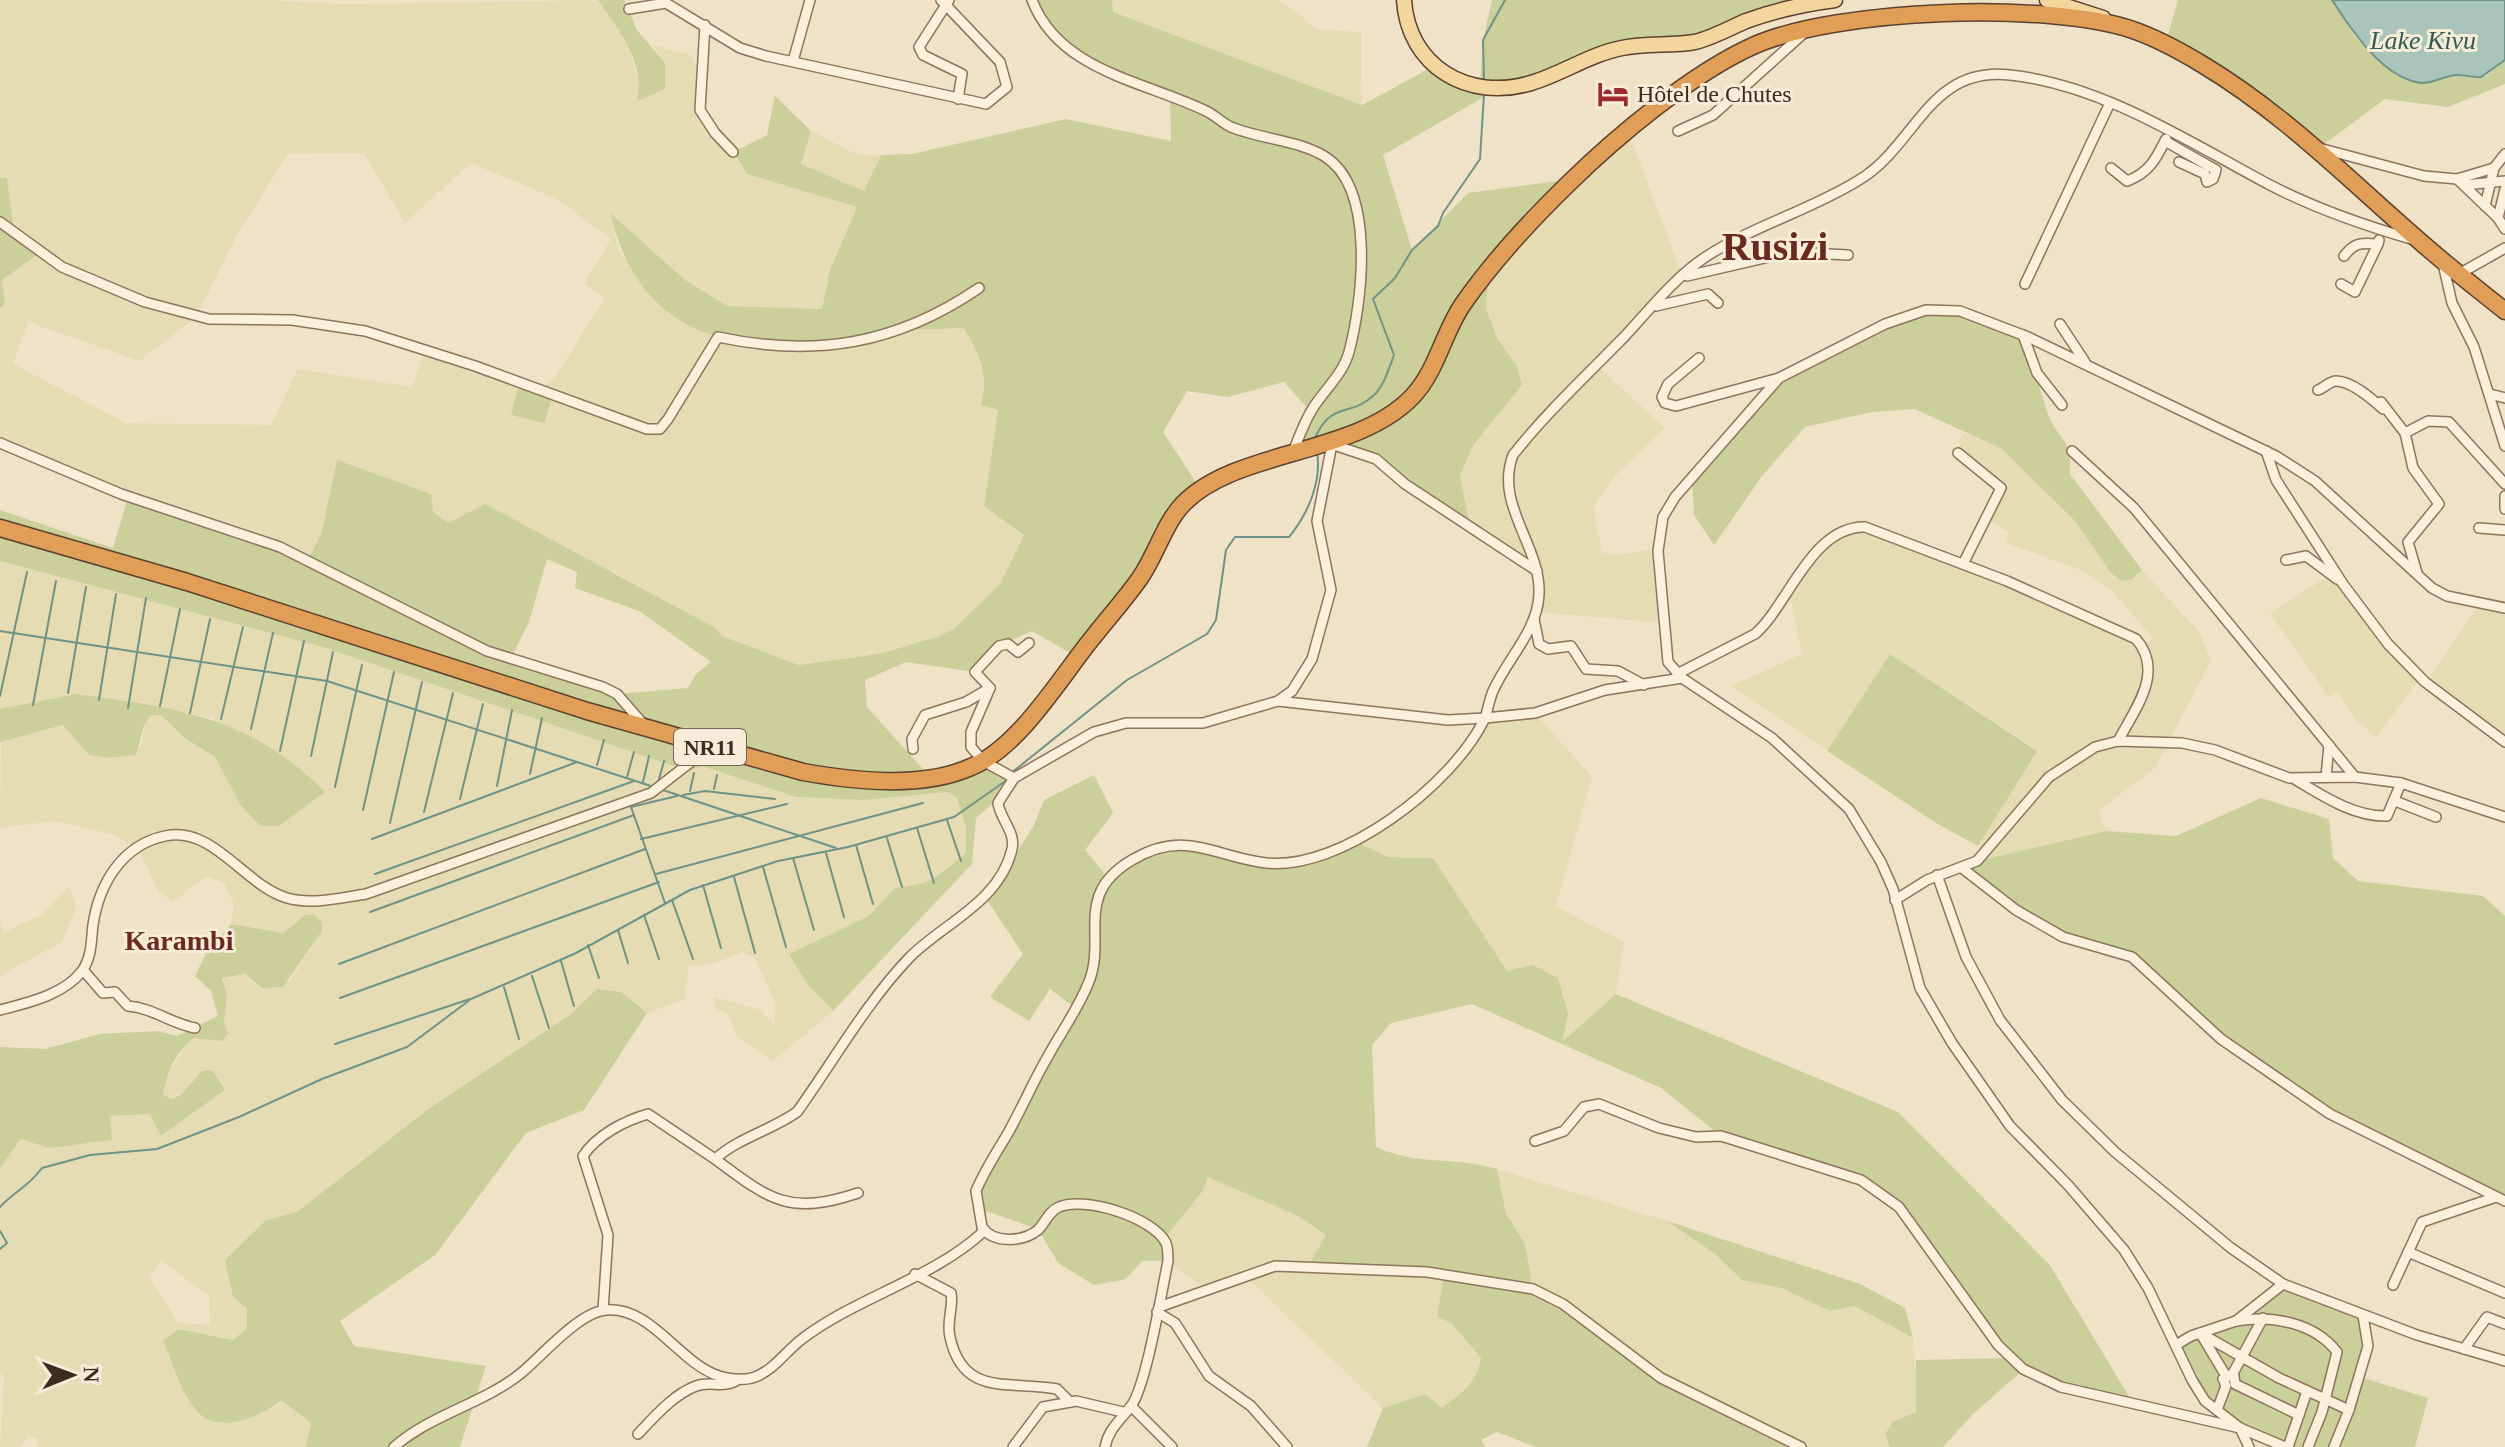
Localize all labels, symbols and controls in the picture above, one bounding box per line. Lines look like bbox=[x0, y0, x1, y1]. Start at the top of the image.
water label: Lake Kivu bbox=[2369, 26, 2476, 55]
hotel icon: Hôtel de Chutes bbox=[1596, 77, 1630, 111]
place label: Hôtel de Chutes bbox=[1637, 81, 1792, 107]
district label: Rusizi bbox=[1722, 224, 1828, 269]
road number: NR11 bbox=[674, 729, 746, 765]
district label: Karambi bbox=[125, 925, 234, 956]
north arrow bbox=[32, 1335, 112, 1415]
text: N bbox=[79, 1366, 104, 1383]

